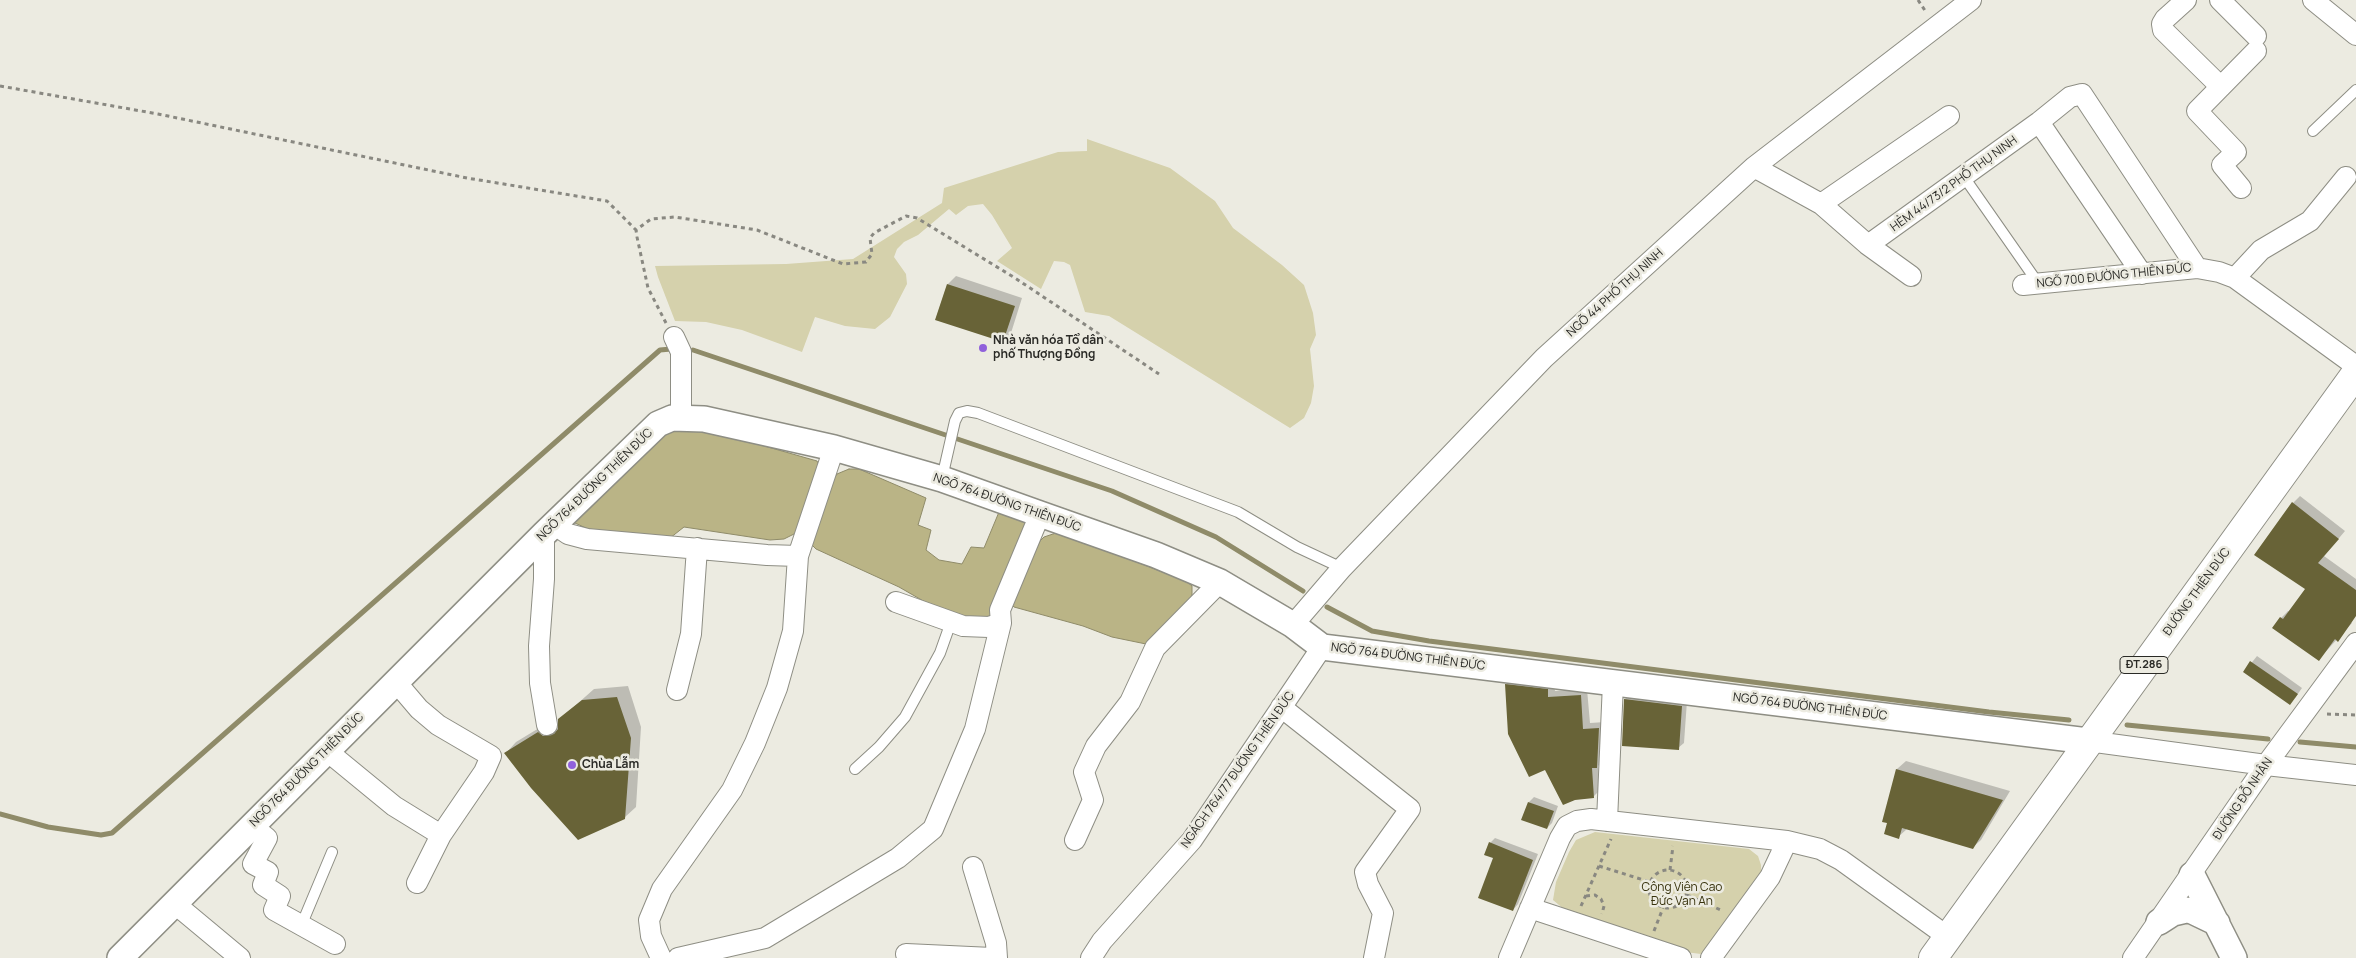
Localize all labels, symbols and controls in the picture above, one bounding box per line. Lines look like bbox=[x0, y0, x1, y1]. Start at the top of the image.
street label: HẺM 44/73/2 PHỐ THỤ NINH bbox=[1888, 133, 2020, 235]
street label: NGÕ 44 PHỐ THỤ NINH bbox=[1564, 246, 1666, 340]
street label: NGÕ 700 ĐƯỜNG THIÊN ĐỨC bbox=[2036, 261, 2192, 291]
place label: Nhà văn hóa Tổ dân phố Thượng Đồng bbox=[993, 334, 1104, 362]
marker: Nhà văn hóa Tổ dân phố Thượng Đồng bbox=[977, 342, 989, 354]
street label: NGÕ 764 ĐƯỜNG THIÊN ĐỨC bbox=[534, 426, 656, 544]
street label: NGÕ 764 ĐƯỜNG THIÊN ĐỨC bbox=[931, 471, 1083, 535]
street label: ĐƯỜNG THIÊN ĐỨC bbox=[2160, 545, 2234, 639]
street label: NGÕ 764 ĐƯỜNG THIÊN ĐỨC bbox=[1330, 640, 1486, 674]
road number: ĐT.286 bbox=[2120, 656, 2168, 674]
street label: NGÁCH 764/77 ĐƯỜNG THIÊN ĐỨC bbox=[1178, 689, 1298, 851]
street label: NGÕ 764 ĐƯỜNG THIÊN ĐỨC bbox=[1732, 690, 1888, 724]
street label: NGÕ 764 ĐƯỜNG THIÊN ĐỨC bbox=[247, 710, 367, 830]
street label: ĐƯỜNG ĐỖ NHÂN bbox=[2210, 755, 2276, 843]
place label: Chùa Lẫm bbox=[582, 758, 639, 772]
marker: Chùa Lẫm bbox=[566, 759, 578, 771]
park label: Công Viên Cao Đức Vạn An bbox=[1642, 881, 1722, 909]

